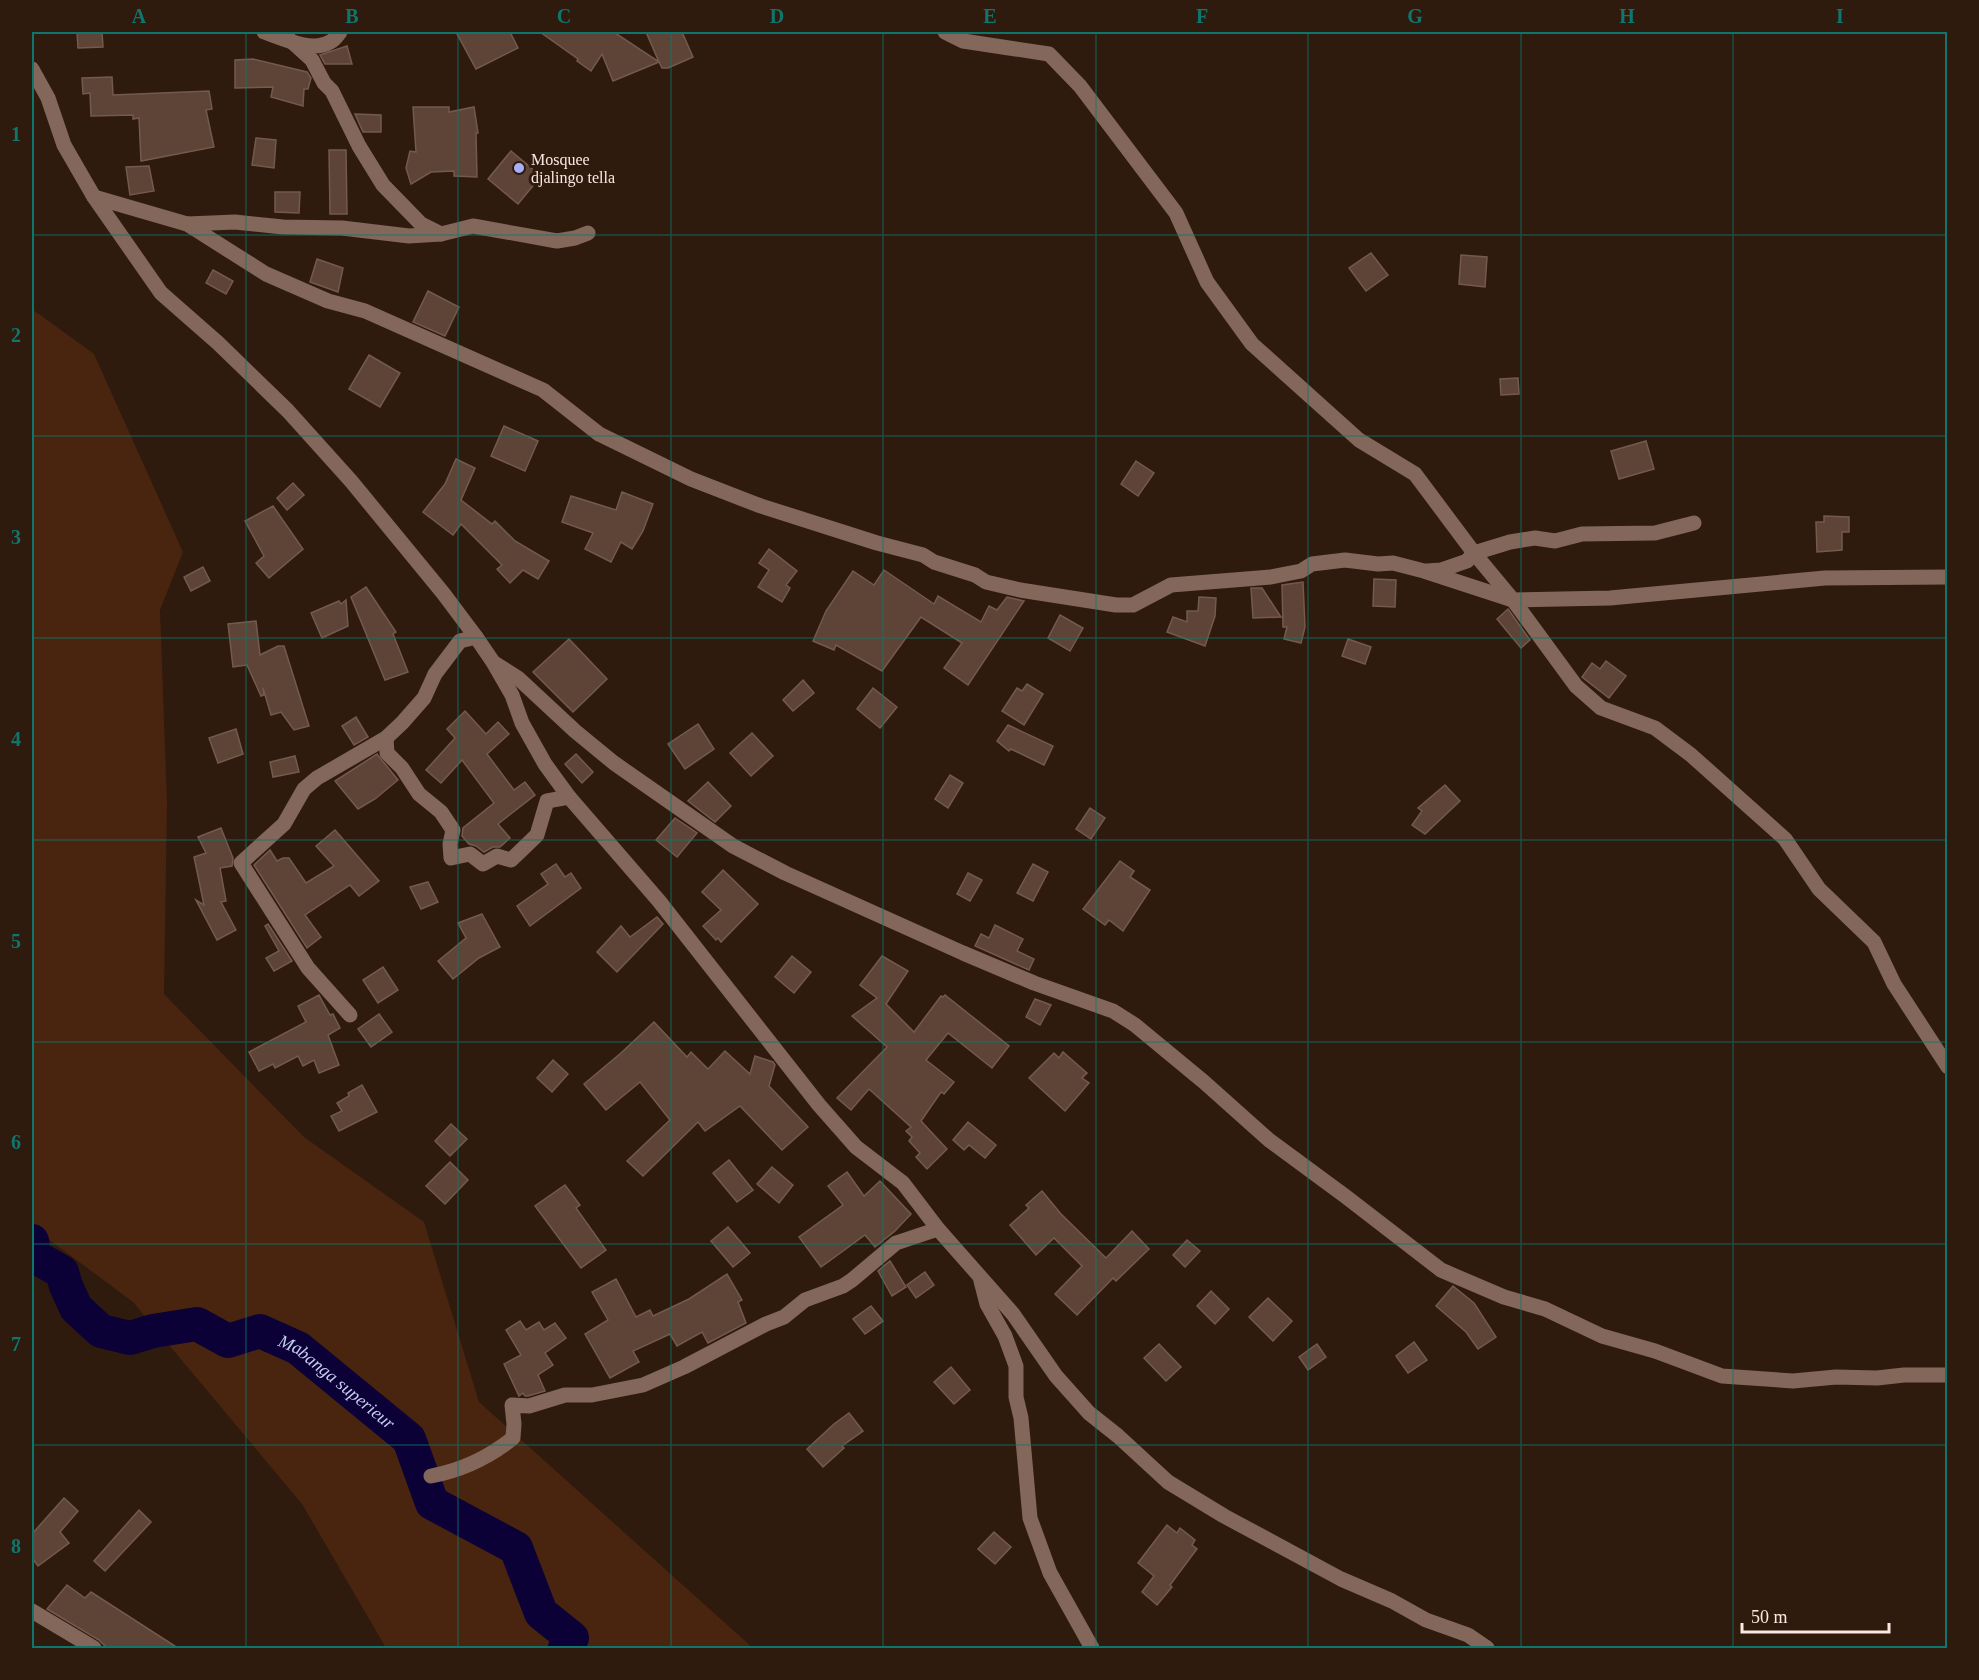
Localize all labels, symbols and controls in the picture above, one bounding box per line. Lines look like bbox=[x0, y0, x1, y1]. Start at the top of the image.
text: A bbox=[132, 5, 147, 27]
text: B bbox=[345, 5, 359, 27]
text: C bbox=[557, 5, 571, 27]
text: D bbox=[770, 5, 784, 27]
text: E bbox=[983, 5, 997, 27]
text: F bbox=[1196, 5, 1208, 27]
text: G bbox=[1407, 5, 1423, 27]
text: H bbox=[1619, 5, 1635, 27]
text: I bbox=[1836, 5, 1844, 27]
text: 1 bbox=[11, 123, 21, 145]
place label: Mosquee djalingo tella bbox=[531, 151, 615, 187]
marker: Mosquee djalingo tella bbox=[512, 161, 526, 175]
text: 2 bbox=[11, 324, 21, 346]
text: 3 bbox=[11, 526, 21, 548]
text: 4 bbox=[11, 728, 21, 750]
text: 5 bbox=[11, 930, 21, 952]
text: 6 bbox=[11, 1131, 21, 1153]
water label: Mabanga superieur bbox=[274, 1330, 400, 1434]
text: 7 bbox=[11, 1333, 21, 1355]
text: 8 bbox=[11, 1535, 21, 1557]
scale bar bbox=[1742, 1596, 1889, 1634]
text: 50 m bbox=[1751, 1607, 1788, 1627]

